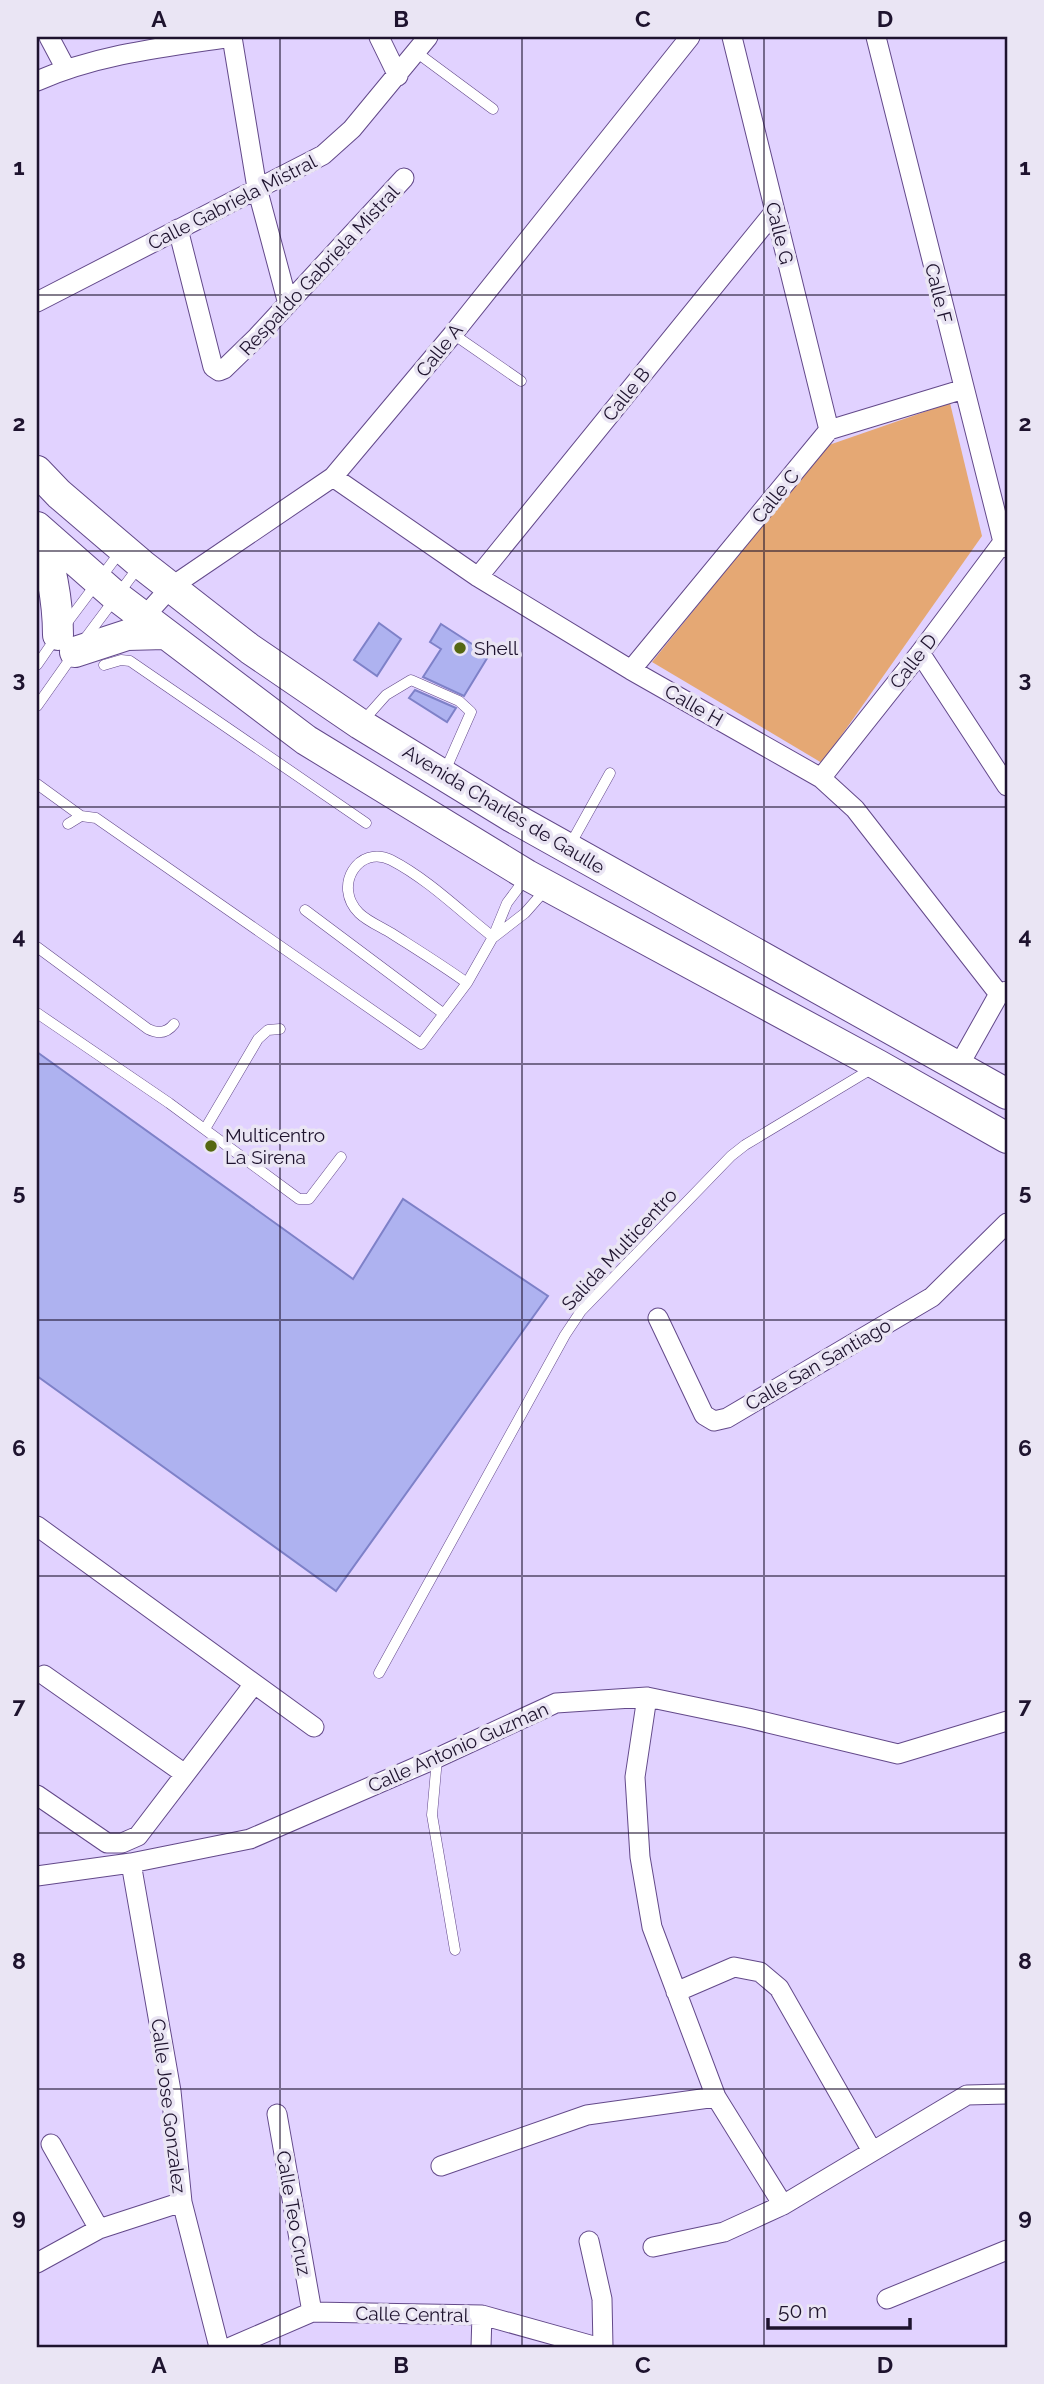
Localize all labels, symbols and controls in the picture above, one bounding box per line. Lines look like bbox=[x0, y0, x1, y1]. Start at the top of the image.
text: A bbox=[151, 5, 167, 32]
text: B bbox=[393, 5, 409, 32]
text: C bbox=[635, 5, 651, 32]
text: D bbox=[877, 5, 893, 32]
street label: Calle Gabriela Mistral bbox=[144, 150, 321, 254]
text: 1 bbox=[13, 153, 25, 180]
text: 1 bbox=[1019, 153, 1031, 180]
street label: Respaldo Gabriela Mistral bbox=[235, 180, 404, 359]
street label: Calle G bbox=[762, 200, 798, 266]
street label: Calle F bbox=[921, 261, 957, 325]
street label: Calle A bbox=[411, 319, 467, 381]
street label: Calle B bbox=[598, 363, 654, 425]
text: 2 bbox=[13, 409, 25, 436]
text: 2 bbox=[1019, 409, 1031, 436]
street label: Calle C bbox=[747, 465, 803, 527]
street label: Calle D bbox=[885, 629, 941, 693]
place label: Shell bbox=[474, 637, 519, 659]
marker: Shell bbox=[452, 640, 468, 656]
text: 3 bbox=[13, 665, 25, 692]
text: 3 bbox=[1019, 665, 1031, 692]
street label: Calle H bbox=[661, 680, 727, 730]
street label: Avenida Charles de Gaulle bbox=[399, 740, 609, 878]
text: 4 bbox=[12, 922, 26, 949]
text: 4 bbox=[1018, 922, 1032, 949]
place label: Multicentro La Sirena bbox=[225, 1124, 325, 1168]
marker: Multicentro La Sirena bbox=[203, 1138, 219, 1154]
text: 5 bbox=[13, 1178, 26, 1205]
text: 5 bbox=[1019, 1178, 1032, 1205]
street label: Salida Multicentro bbox=[557, 1184, 681, 1314]
street label: Calle San Santiago bbox=[741, 1313, 895, 1415]
text: 6 bbox=[12, 1434, 26, 1461]
text: 6 bbox=[1018, 1434, 1032, 1461]
text: 7 bbox=[13, 1691, 26, 1718]
text: 7 bbox=[1019, 1691, 1032, 1718]
street label: Calle Antonio Guzman bbox=[364, 1697, 552, 1797]
text: 8 bbox=[12, 1947, 26, 1974]
text: 8 bbox=[1018, 1947, 1032, 1974]
street label: Calle Jose Gonzalez bbox=[147, 2017, 191, 2195]
street label: Calle Teo Cruz bbox=[272, 2149, 316, 2277]
text: 9 bbox=[12, 2203, 26, 2230]
text: 9 bbox=[1018, 2203, 1032, 2230]
scale bar bbox=[768, 2286, 909, 2330]
text: 50 m bbox=[778, 2298, 827, 2323]
street label: Calle Central bbox=[355, 2302, 470, 2326]
text: A bbox=[151, 2351, 167, 2378]
text: B bbox=[393, 2351, 409, 2378]
text: C bbox=[635, 2351, 651, 2378]
text: D bbox=[877, 2351, 893, 2378]

